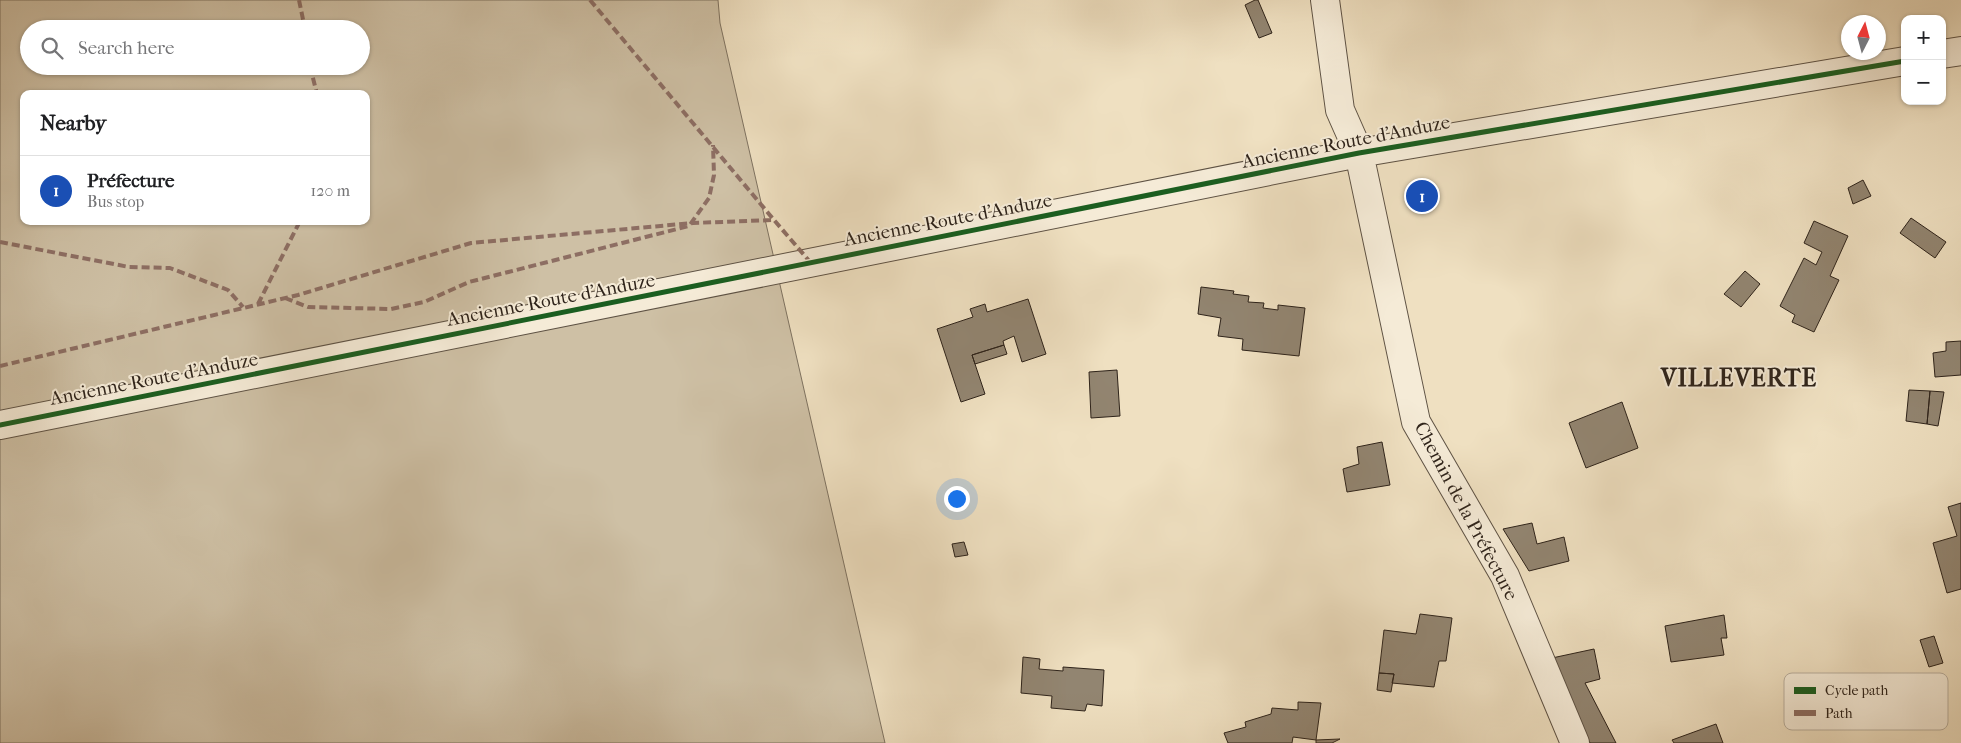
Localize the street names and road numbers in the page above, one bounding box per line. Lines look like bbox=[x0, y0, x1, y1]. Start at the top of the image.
street label: Ancienne Route d'Anduze bbox=[1239, 111, 1452, 173]
street label: Ancienne Route d'Anduze bbox=[841, 189, 1054, 251]
street label: Ancienne Route d'Anduze bbox=[444, 269, 657, 331]
street label: Ancienne Route d'Anduze bbox=[47, 348, 260, 410]
street label: Chemin de la Préfecture bbox=[1410, 418, 1522, 604]

